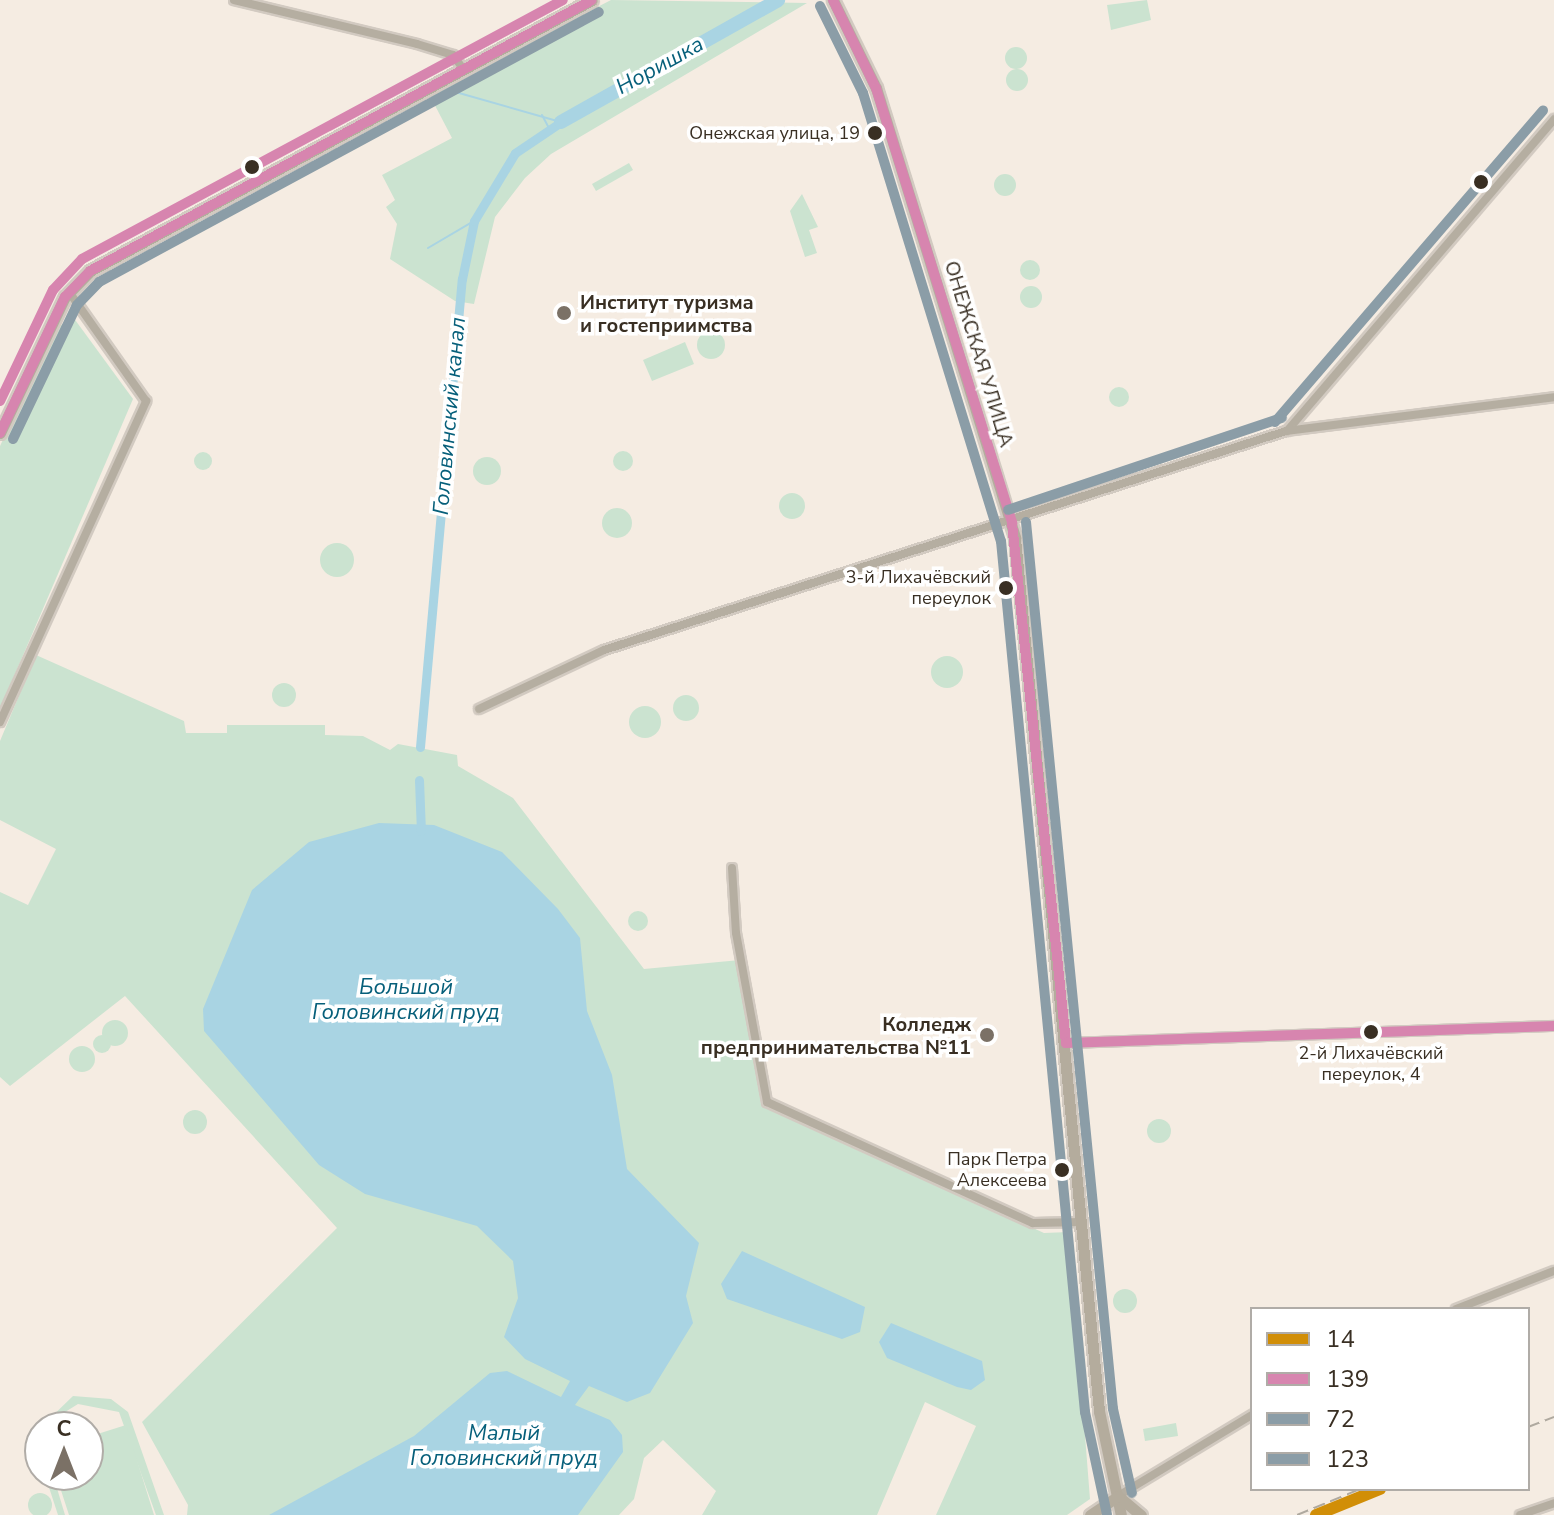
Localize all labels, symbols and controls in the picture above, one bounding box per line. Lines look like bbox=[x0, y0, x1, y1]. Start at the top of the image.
water label: Норишка bbox=[612, 31, 708, 101]
place label: Онежская улица, 19 bbox=[689, 122, 860, 144]
marker: Онежская улица, 19 bbox=[867, 125, 883, 141]
unlabelled marker bbox=[244, 159, 260, 175]
unlabelled marker bbox=[1473, 174, 1489, 190]
street label: ОНЕЖСКАЯ УЛИЦА bbox=[939, 258, 1019, 450]
place label: Институт туризма и гостеприимства bbox=[580, 290, 754, 337]
marker: Институт туризма и гостеприимства bbox=[555, 304, 573, 322]
water label: Головинский канал bbox=[428, 316, 472, 516]
place label: 3-й Лихачёвский переулок bbox=[846, 567, 991, 610]
marker: 3-й Лихачёвский переулок bbox=[998, 580, 1014, 596]
water label: Большой Головинский пруд bbox=[312, 974, 500, 1026]
place label: Колледж предпринимательства №11 bbox=[701, 1012, 971, 1059]
marker: 2-й Лихачёвский переулок, 4 bbox=[1363, 1024, 1379, 1040]
marker: Колледж предпринимательства №11 bbox=[978, 1026, 996, 1044]
place label: 2-й Лихачёвский переулок, 4 bbox=[1298, 1043, 1444, 1086]
place label: Парк Петра Алексеева bbox=[947, 1149, 1047, 1192]
marker: Парк Петра Алексеева bbox=[1054, 1162, 1070, 1178]
legend bbox=[1250, 1307, 1530, 1491]
text: 14 bbox=[1326, 1323, 1355, 1355]
text: 139 bbox=[1326, 1363, 1369, 1395]
text: 72 bbox=[1326, 1403, 1355, 1435]
north arrow bbox=[24, 1411, 104, 1491]
text: С bbox=[57, 1414, 71, 1444]
water label: Малый Головинский пруд bbox=[410, 1420, 598, 1472]
text: 123 bbox=[1326, 1443, 1369, 1475]

